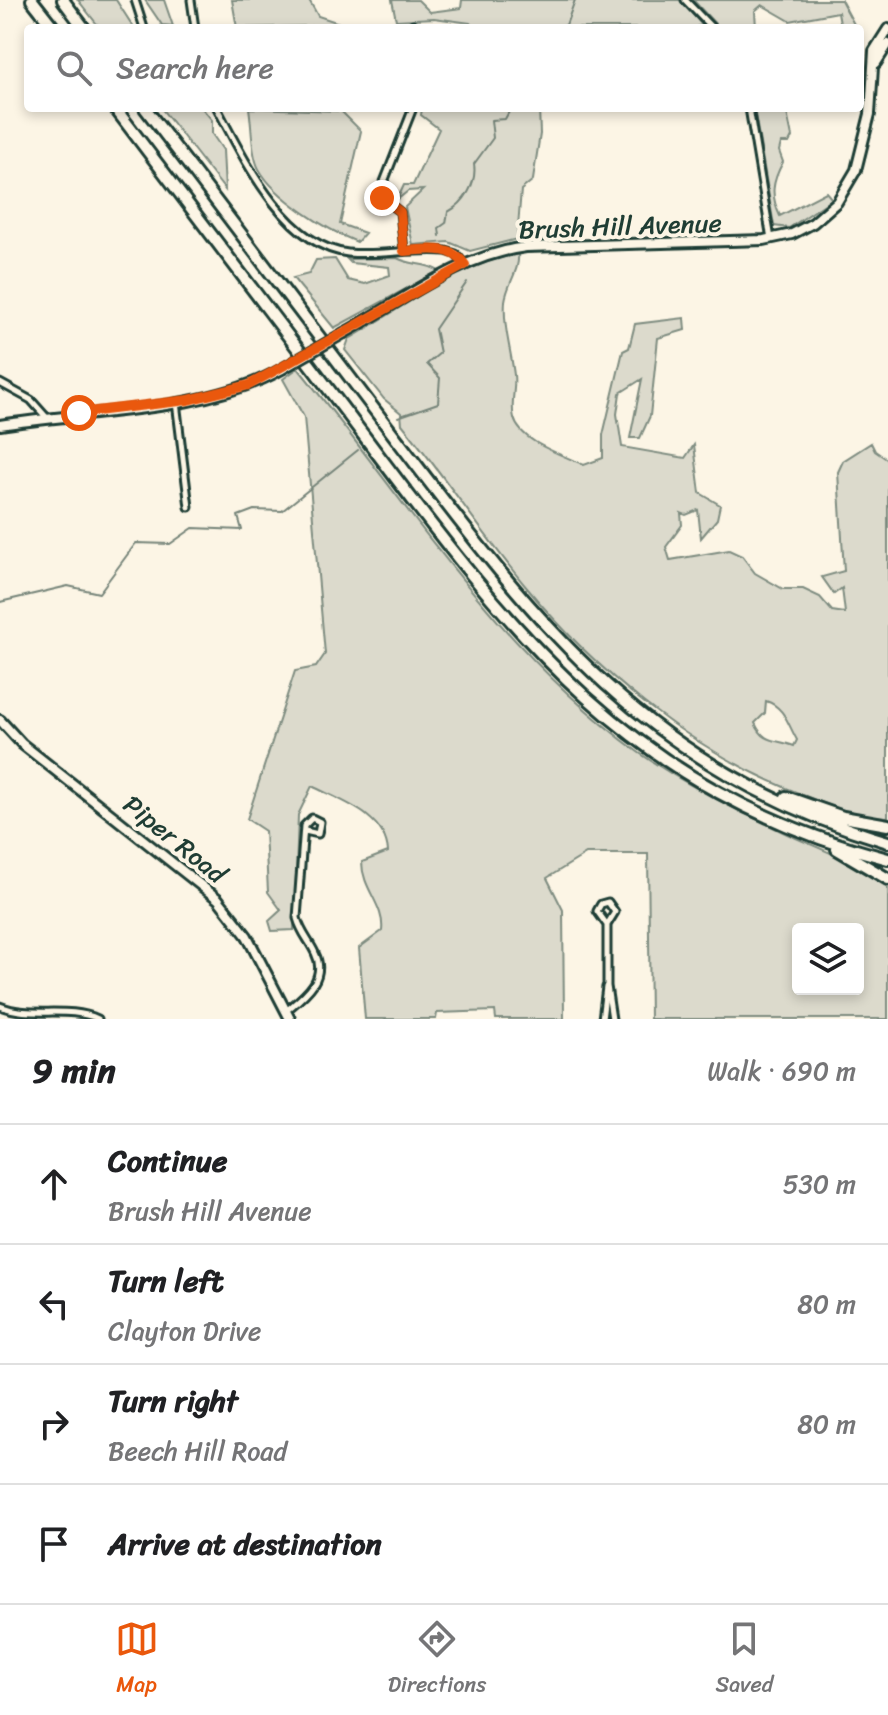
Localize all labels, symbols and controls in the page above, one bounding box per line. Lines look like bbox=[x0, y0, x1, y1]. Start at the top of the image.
search box bbox=[24, 24, 864, 112]
text: Search here bbox=[116, 41, 274, 95]
icon: search bbox=[52, 46, 96, 90]
route end bbox=[364, 180, 400, 216]
street label: Brush Hill Avenue bbox=[518, 199, 722, 253]
route start bbox=[61, 395, 97, 431]
street label: Piper Road bbox=[113, 782, 239, 897]
map controls bbox=[792, 923, 864, 995]
button: layers bbox=[792, 923, 864, 995]
text: 9 min bbox=[32, 1041, 116, 1101]
text: Walk · 690 m bbox=[707, 1048, 856, 1094]
text: Continue bbox=[108, 1134, 227, 1188]
text: 530 m bbox=[783, 1161, 856, 1207]
icon: ahead bbox=[32, 1162, 76, 1206]
text: Brush Hill Avenue bbox=[108, 1188, 312, 1234]
text: Turn left bbox=[108, 1254, 224, 1308]
text: 80 m bbox=[797, 1281, 856, 1327]
icon: left bbox=[32, 1282, 76, 1326]
text: Clayton Drive bbox=[108, 1308, 261, 1354]
text: Turn right bbox=[108, 1374, 238, 1428]
text: 80 m bbox=[797, 1401, 856, 1447]
icon: right bbox=[32, 1402, 76, 1446]
text: Beech Hill Road bbox=[108, 1428, 287, 1474]
text: Arrive at destination bbox=[108, 1517, 382, 1571]
icon: arrive bbox=[32, 1522, 76, 1566]
tab: Map bbox=[115, 1617, 159, 1704]
tab: Directions bbox=[388, 1617, 486, 1704]
tab: Saved bbox=[715, 1617, 773, 1704]

